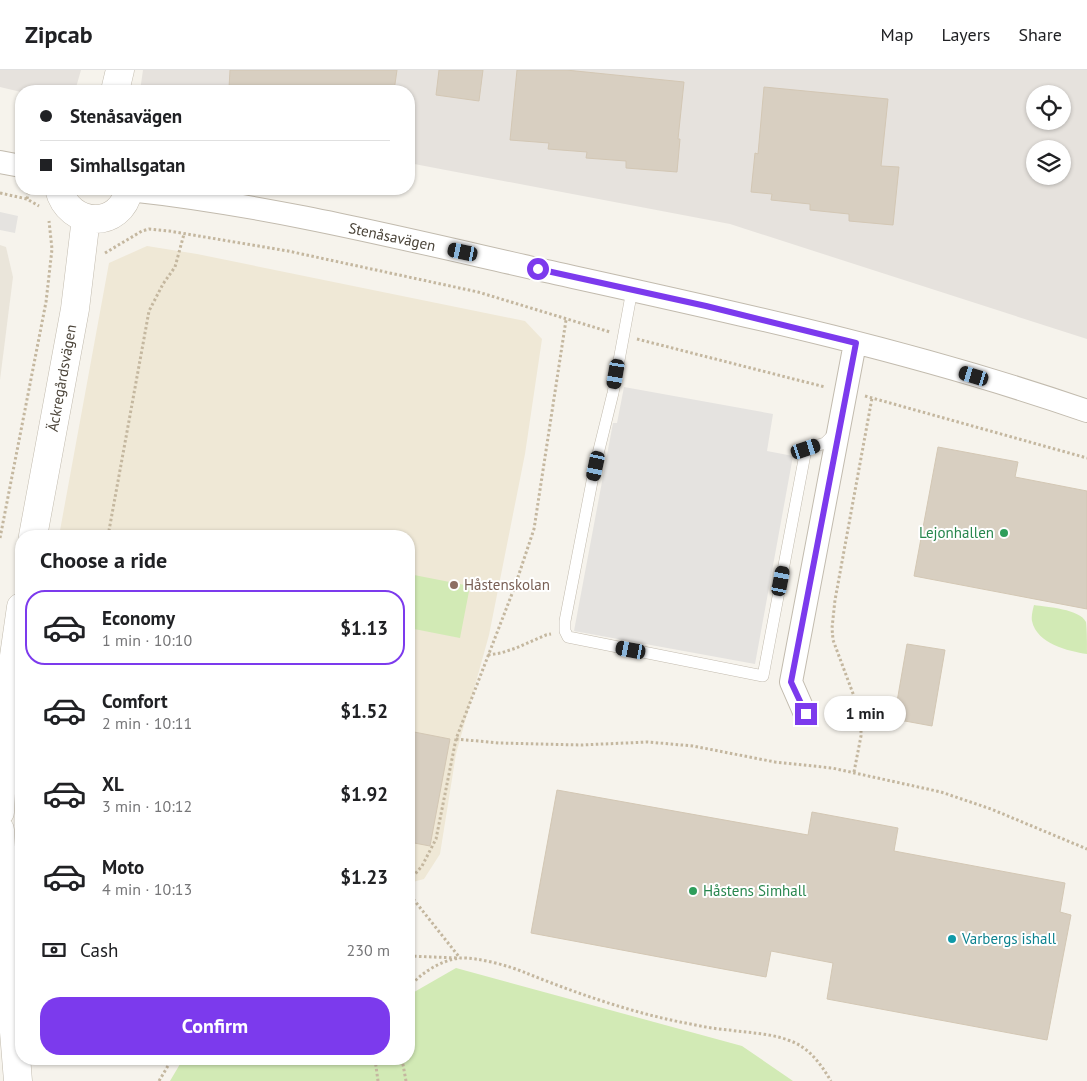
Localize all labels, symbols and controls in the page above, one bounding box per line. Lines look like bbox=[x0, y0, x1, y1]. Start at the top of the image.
text: Zipcab bbox=[25, 19, 93, 50]
text: Map bbox=[881, 23, 913, 46]
text: Layers bbox=[941, 23, 990, 46]
text: Share bbox=[1018, 23, 1062, 46]
map controls bbox=[1026, 85, 1071, 185]
button: locate bbox=[1026, 85, 1071, 130]
text: Stenåsavägen bbox=[70, 104, 182, 128]
button: layers bbox=[1026, 140, 1071, 185]
text: Simhallsgatan bbox=[70, 153, 185, 177]
street label: Stenåsavägen bbox=[347, 218, 437, 255]
car bbox=[446, 242, 479, 262]
route start bbox=[527, 258, 549, 280]
street label: Äckregårdsvägen bbox=[43, 323, 80, 433]
car bbox=[606, 358, 625, 390]
car bbox=[957, 364, 990, 388]
car bbox=[789, 437, 822, 461]
car bbox=[585, 450, 606, 482]
place label: Lejonhallen bbox=[919, 523, 994, 542]
marker: Lejonhallen bbox=[998, 527, 1010, 539]
text: Choose a ride bbox=[40, 546, 167, 574]
car bbox=[770, 565, 791, 597]
place label: Håstenskolan bbox=[464, 575, 550, 594]
marker: Håstenskolan bbox=[448, 579, 460, 591]
icon: car bbox=[42, 605, 87, 650]
text: Economy bbox=[102, 606, 175, 630]
text: $1.13 bbox=[340, 616, 388, 640]
text: 1 min · 10:10 bbox=[102, 630, 192, 650]
car bbox=[614, 640, 647, 660]
icon: car bbox=[42, 688, 87, 733]
text: Comfort bbox=[102, 689, 168, 713]
callout: 1 min bbox=[824, 696, 906, 732]
text: $1.52 bbox=[340, 699, 388, 723]
route end bbox=[795, 703, 817, 725]
text: 1 min bbox=[845, 703, 885, 723]
text: 2 min · 10:11 bbox=[102, 713, 192, 733]
icon: car bbox=[42, 771, 87, 816]
text: XL bbox=[102, 772, 124, 796]
text: $1.92 bbox=[340, 782, 388, 806]
text: 3 min · 10:12 bbox=[102, 796, 192, 816]
icon: car bbox=[42, 854, 87, 899]
text: Moto bbox=[102, 855, 144, 879]
text: $1.23 bbox=[340, 865, 388, 889]
text: 4 min · 10:13 bbox=[102, 879, 192, 899]
place label: Håstens Simhall bbox=[703, 881, 807, 900]
marker: Håstens Simhall bbox=[687, 885, 699, 897]
place label: Varbergs ishall bbox=[961, 929, 1057, 948]
marker: Varbergs ishall bbox=[946, 933, 958, 945]
icon: cash bbox=[40, 936, 68, 964]
text: Cash bbox=[80, 938, 118, 962]
text: 230 m bbox=[347, 940, 390, 960]
button: Confirm bbox=[40, 997, 390, 1055]

